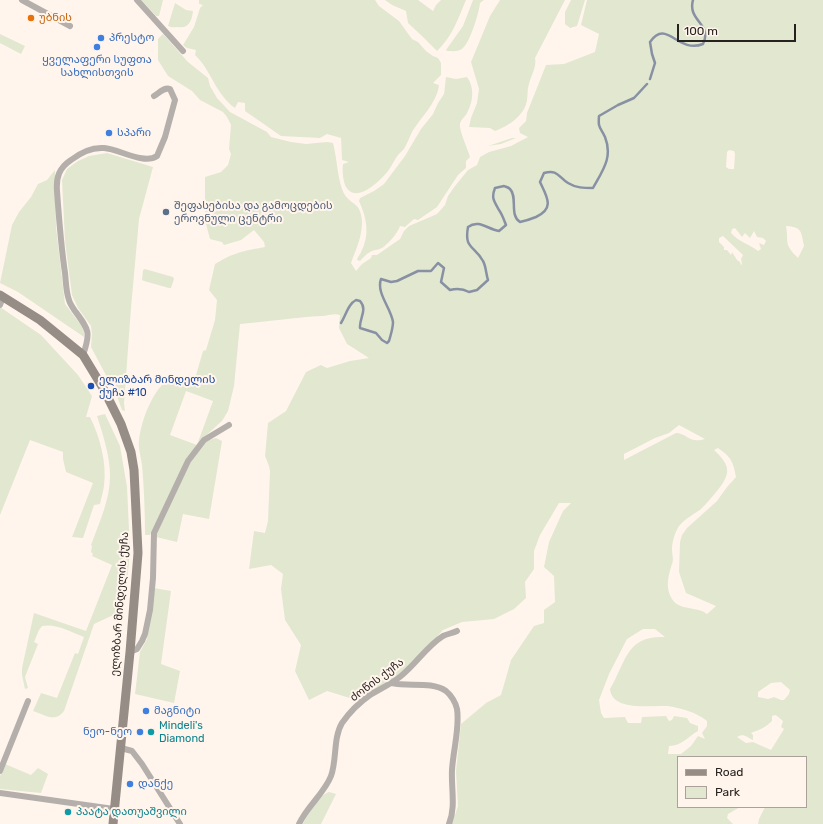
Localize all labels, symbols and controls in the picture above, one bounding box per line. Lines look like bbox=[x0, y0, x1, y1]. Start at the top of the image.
place label: უბნის bbox=[39, 11, 72, 25]
marker: უბნის bbox=[26, 13, 36, 23]
scale bar bbox=[679, 16, 798, 42]
text: 100 m bbox=[684, 24, 718, 38]
place label: პრესტო bbox=[109, 31, 154, 45]
marker: პრესტო bbox=[96, 33, 106, 43]
marker: ყველაფერი სუფთა სახლისთვის bbox=[92, 42, 102, 52]
place label: ყველაფერი სუფთა სახლისთვის bbox=[42, 53, 152, 79]
place label: სპარი bbox=[117, 126, 151, 140]
marker: სპარი bbox=[104, 128, 114, 138]
place label: შეფასებისა და გამოცდების ეროვნული ცენტრი bbox=[174, 199, 333, 225]
marker: შეფასებისა და გამოცდების ეროვნული ცენტრი bbox=[161, 207, 171, 217]
place label: ელიზბარ მინდელის ქუჩა #10 bbox=[99, 373, 215, 399]
marker: ელიზბარ მინდელის ქუჩა #10 bbox=[86, 381, 96, 391]
street label: ელიზბარ მინდელის ქუჩა bbox=[108, 531, 132, 677]
street label: ძოწის ქუჩა bbox=[348, 656, 406, 704]
place label: მაგნიტი bbox=[154, 704, 201, 718]
marker: მაგნიტი bbox=[141, 706, 151, 716]
place label: Mindeli's Diamond bbox=[159, 719, 205, 745]
place label: ნეო-ნეო bbox=[83, 725, 132, 739]
marker: ნეო-ნეო bbox=[135, 727, 145, 737]
marker: Mindeli's Diamond bbox=[146, 727, 156, 737]
legend bbox=[677, 756, 807, 808]
text: Road bbox=[715, 765, 743, 779]
place label: დანქე bbox=[138, 777, 173, 791]
marker: დანქე bbox=[125, 779, 135, 789]
text: Park bbox=[715, 785, 740, 799]
place label: პაატა დათუაშვილი bbox=[76, 805, 187, 819]
marker: პაატა დათუაშვილი bbox=[63, 807, 73, 817]

